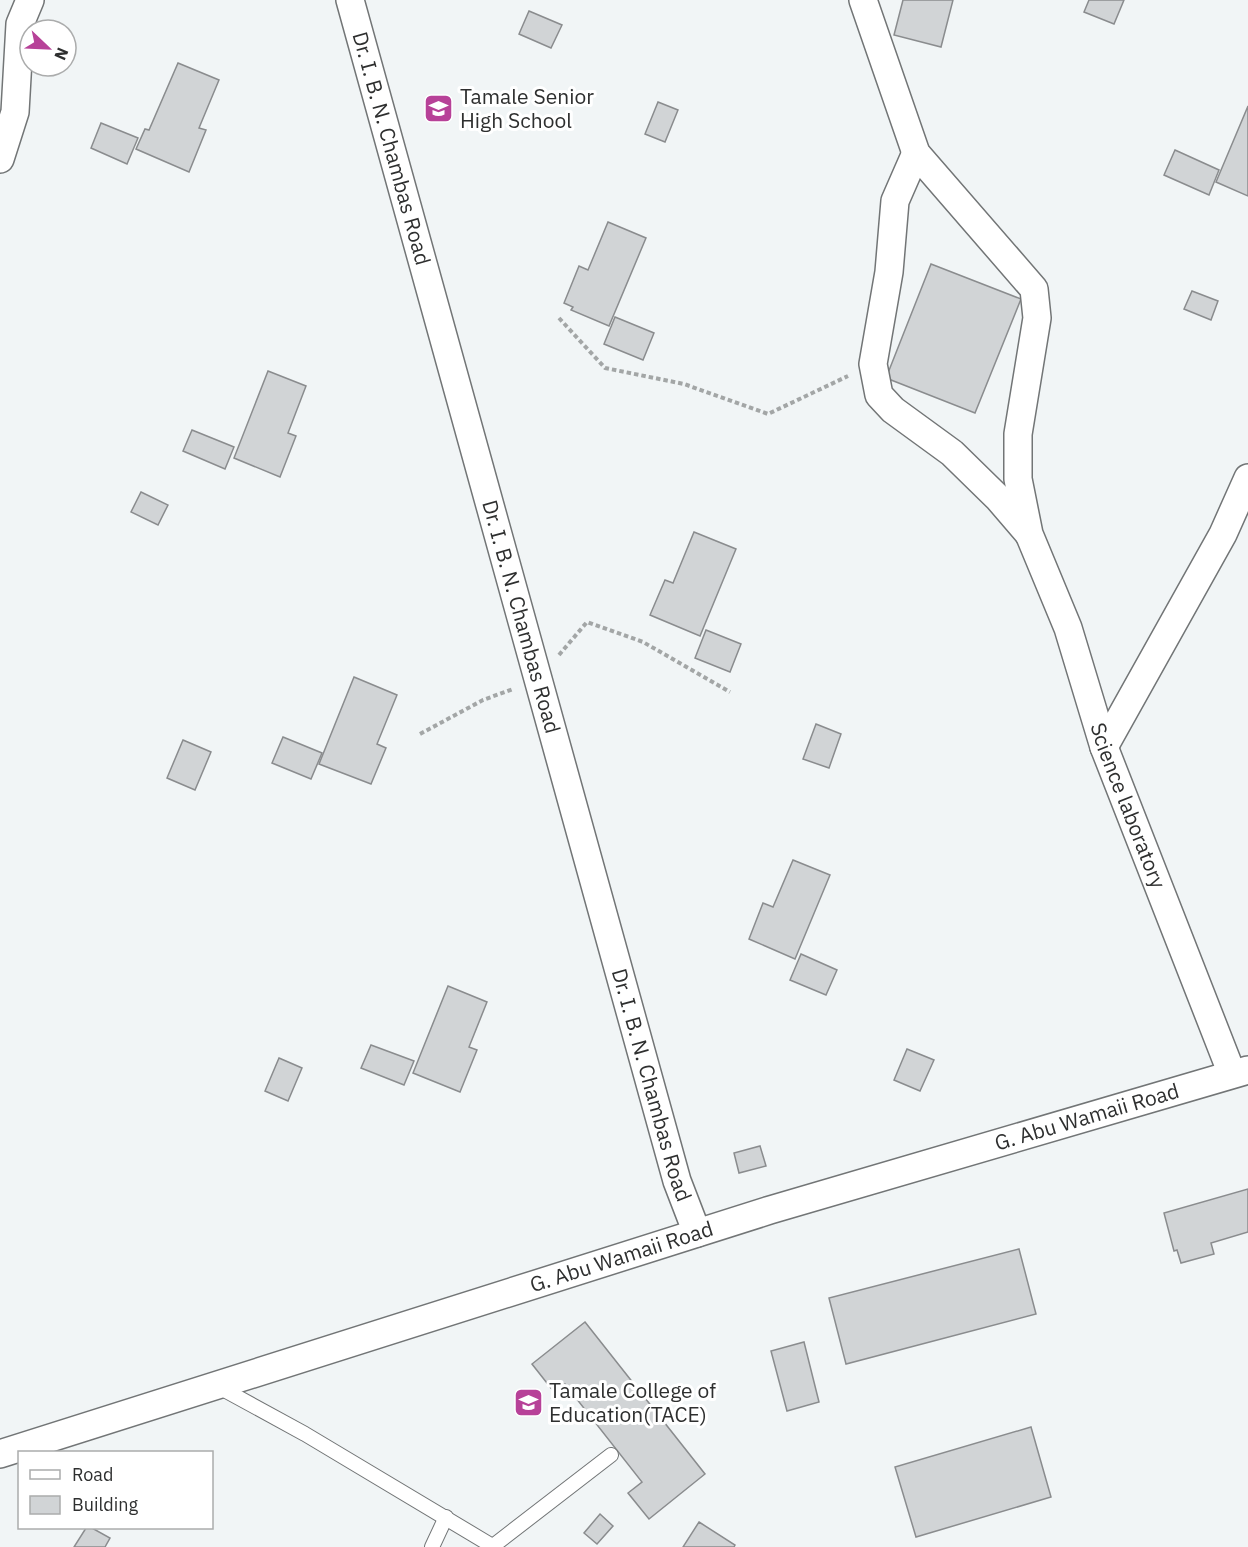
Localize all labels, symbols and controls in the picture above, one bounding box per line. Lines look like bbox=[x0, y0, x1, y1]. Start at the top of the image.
north arrow bbox=[18, 18, 78, 78]
street label: Dr. I. B. N. Chambas Road bbox=[346, 28, 438, 268]
text: N bbox=[50, 45, 73, 63]
place label: Tamale Senior High School bbox=[460, 82, 594, 134]
school or university icon: Tamale Senior High School bbox=[423, 93, 455, 125]
street label: Dr. I. B. N. Chambas Road bbox=[476, 497, 567, 736]
street label: Science laboratory bbox=[1084, 719, 1173, 893]
street label: Dr. I. B. N. Chambas Road bbox=[606, 965, 699, 1205]
street label: G. Abu Wamaii Road bbox=[991, 1076, 1182, 1156]
street label: G. Abu Wamaii Road bbox=[526, 1214, 716, 1298]
place label: Tamale College of Education(TACE) bbox=[549, 1376, 716, 1428]
school or university icon: Tamale College of Education(TACE) bbox=[512, 1387, 544, 1419]
legend bbox=[18, 1451, 213, 1529]
text: Road bbox=[72, 1463, 113, 1486]
text: Building bbox=[72, 1493, 139, 1516]

